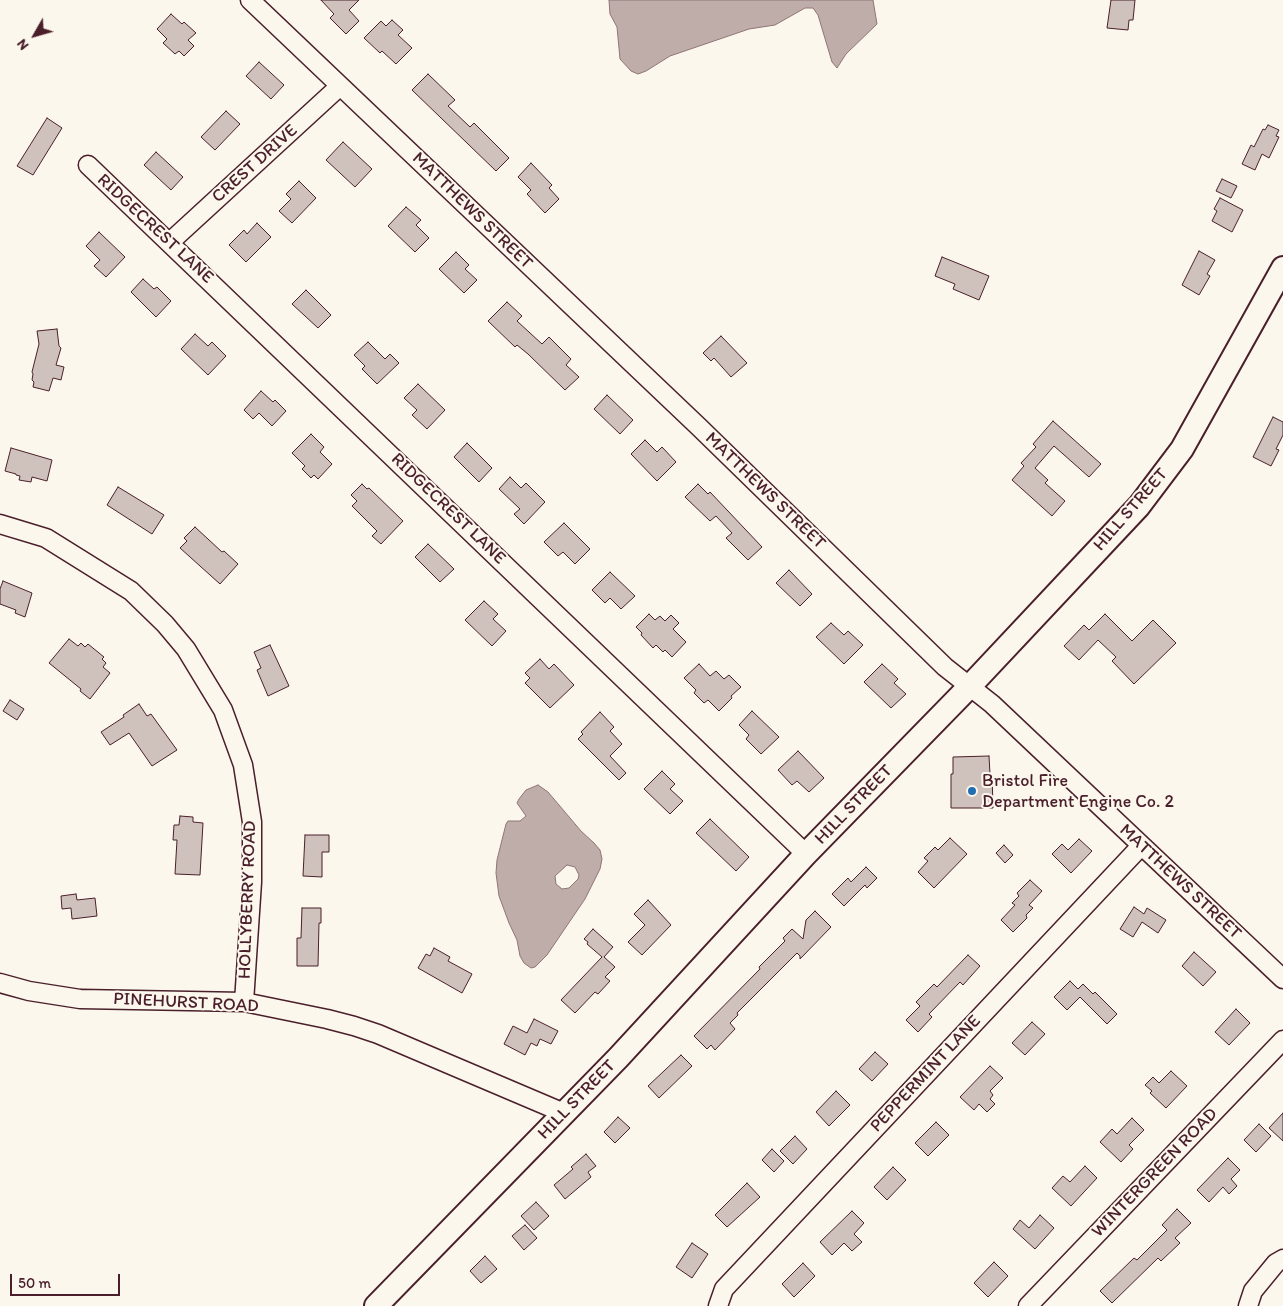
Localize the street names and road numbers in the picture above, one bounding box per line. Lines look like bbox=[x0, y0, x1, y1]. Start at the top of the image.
street label: CREST DRIVE bbox=[208, 120, 302, 208]
street label: MATTHEWS STREET bbox=[407, 148, 537, 274]
street label: RIDGECREST LANE bbox=[92, 170, 218, 288]
street label: MATTHEWS STREET bbox=[700, 428, 830, 554]
street label: RIDGECREST LANE bbox=[386, 449, 510, 569]
street label: HILL STREET bbox=[1089, 464, 1173, 556]
street label: HILL STREET bbox=[811, 761, 897, 849]
street label: HOLLYBERRY ROAD bbox=[234, 820, 262, 980]
street label: MATTHEWS STREET bbox=[1114, 820, 1246, 944]
street label: PINEHURST ROAD bbox=[113, 988, 259, 1018]
street label: PEPPERMINT LANE bbox=[866, 1011, 986, 1137]
street label: HILL STREET bbox=[534, 1056, 620, 1144]
street label: WINTERGREEN ROAD bbox=[1088, 1104, 1222, 1242]

